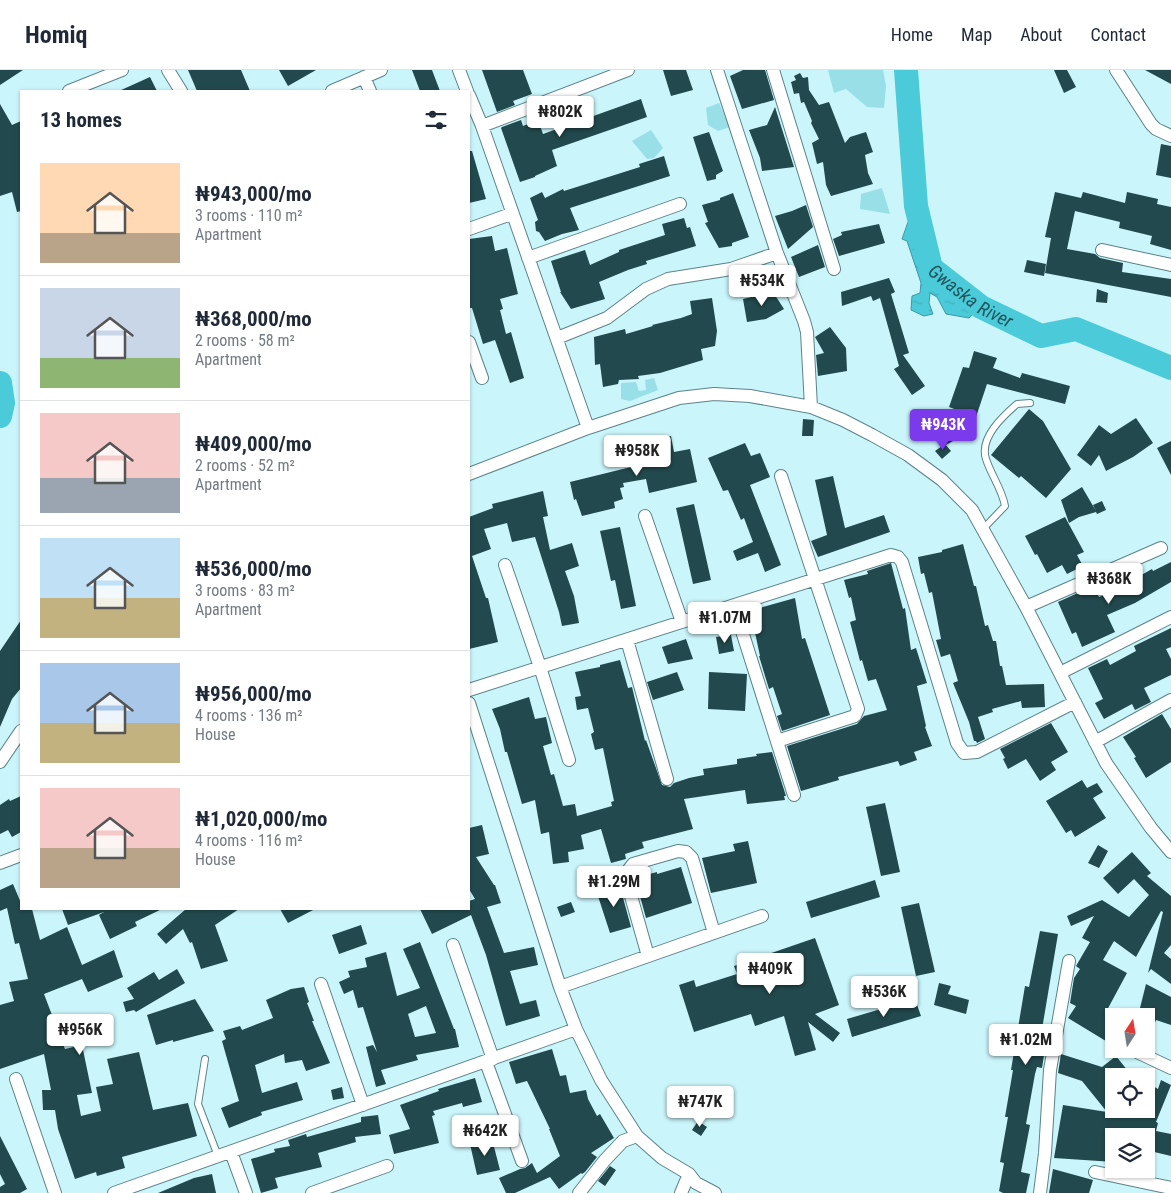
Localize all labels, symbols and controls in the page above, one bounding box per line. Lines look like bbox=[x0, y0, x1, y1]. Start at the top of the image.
text: Homiq bbox=[25, 21, 87, 49]
text: Home bbox=[891, 24, 933, 45]
text: Map bbox=[961, 24, 992, 45]
text: About bbox=[1020, 24, 1062, 45]
text: Contact bbox=[1090, 24, 1146, 45]
pin: ₦802K bbox=[525, 96, 595, 138]
text: ₦802K bbox=[538, 102, 582, 121]
icon: filters bbox=[422, 106, 450, 134]
text: 13 homes bbox=[40, 108, 122, 132]
text: ₦943,000/mo bbox=[195, 182, 312, 206]
icon: home bbox=[80, 183, 140, 243]
text: 3 rooms · 110 m² bbox=[195, 206, 303, 225]
text: Apartment bbox=[195, 225, 262, 244]
water label: Gwaska River bbox=[924, 259, 1017, 333]
pin: ₦534K bbox=[727, 264, 797, 307]
text: ₦534K bbox=[740, 271, 784, 290]
text: ₦368,000/mo bbox=[195, 307, 312, 331]
icon: home bbox=[80, 308, 140, 368]
text: 2 rooms · 58 m² bbox=[195, 331, 295, 350]
text: Apartment bbox=[195, 350, 262, 369]
pin: ₦943K bbox=[908, 408, 978, 451]
text: ₦943K bbox=[921, 415, 965, 434]
text: ₦409,000/mo bbox=[195, 432, 312, 456]
icon: home bbox=[80, 433, 140, 493]
pin: ₦958K bbox=[602, 434, 672, 477]
text: ₦958K bbox=[615, 441, 659, 460]
text: 2 rooms · 52 m² bbox=[195, 456, 295, 475]
text: Apartment bbox=[195, 475, 262, 494]
text: ₦536,000/mo bbox=[195, 557, 312, 581]
icon: home bbox=[80, 558, 140, 618]
pin: ₦368K bbox=[1074, 562, 1144, 605]
text: ₦368K bbox=[1087, 569, 1131, 588]
text: 3 rooms · 83 m² bbox=[195, 581, 295, 600]
text: Apartment bbox=[195, 600, 262, 619]
pin: ₦1.07M bbox=[684, 602, 766, 644]
text: ₦1.07M bbox=[699, 608, 751, 627]
text: ₦956,000/mo bbox=[195, 682, 312, 706]
icon: home bbox=[80, 683, 140, 743]
text: 4 rooms · 136 m² bbox=[195, 706, 303, 725]
text: House bbox=[195, 725, 235, 744]
text: ₦1,020,000/mo bbox=[195, 807, 328, 831]
icon: home bbox=[80, 808, 140, 868]
text: 4 rooms · 116 m² bbox=[195, 831, 303, 850]
text: House bbox=[195, 850, 235, 869]
pin: ₦1.29M bbox=[573, 866, 655, 908]
text: ₦1.29M bbox=[588, 872, 640, 891]
pin: ₦409K bbox=[735, 952, 805, 995]
text: ₦409K bbox=[748, 959, 792, 978]
pin: ₦536K bbox=[849, 976, 919, 1018]
text: ₦536K bbox=[862, 982, 906, 1001]
north arrow bbox=[1105, 1008, 1155, 1058]
map controls bbox=[1105, 1008, 1155, 1178]
pin: ₦956K bbox=[45, 1014, 115, 1056]
text: ₦956K bbox=[58, 1020, 102, 1039]
pin: ₦1.02M bbox=[985, 1024, 1067, 1066]
text: ₦1.02M bbox=[1000, 1030, 1052, 1049]
button: locate bbox=[1105, 1068, 1155, 1118]
pin: ₦747K bbox=[665, 1086, 735, 1128]
text: ₦747K bbox=[678, 1092, 722, 1111]
pin: ₦642K bbox=[450, 1114, 520, 1157]
text: ₦642K bbox=[463, 1121, 507, 1140]
button: layers bbox=[1105, 1128, 1155, 1178]

